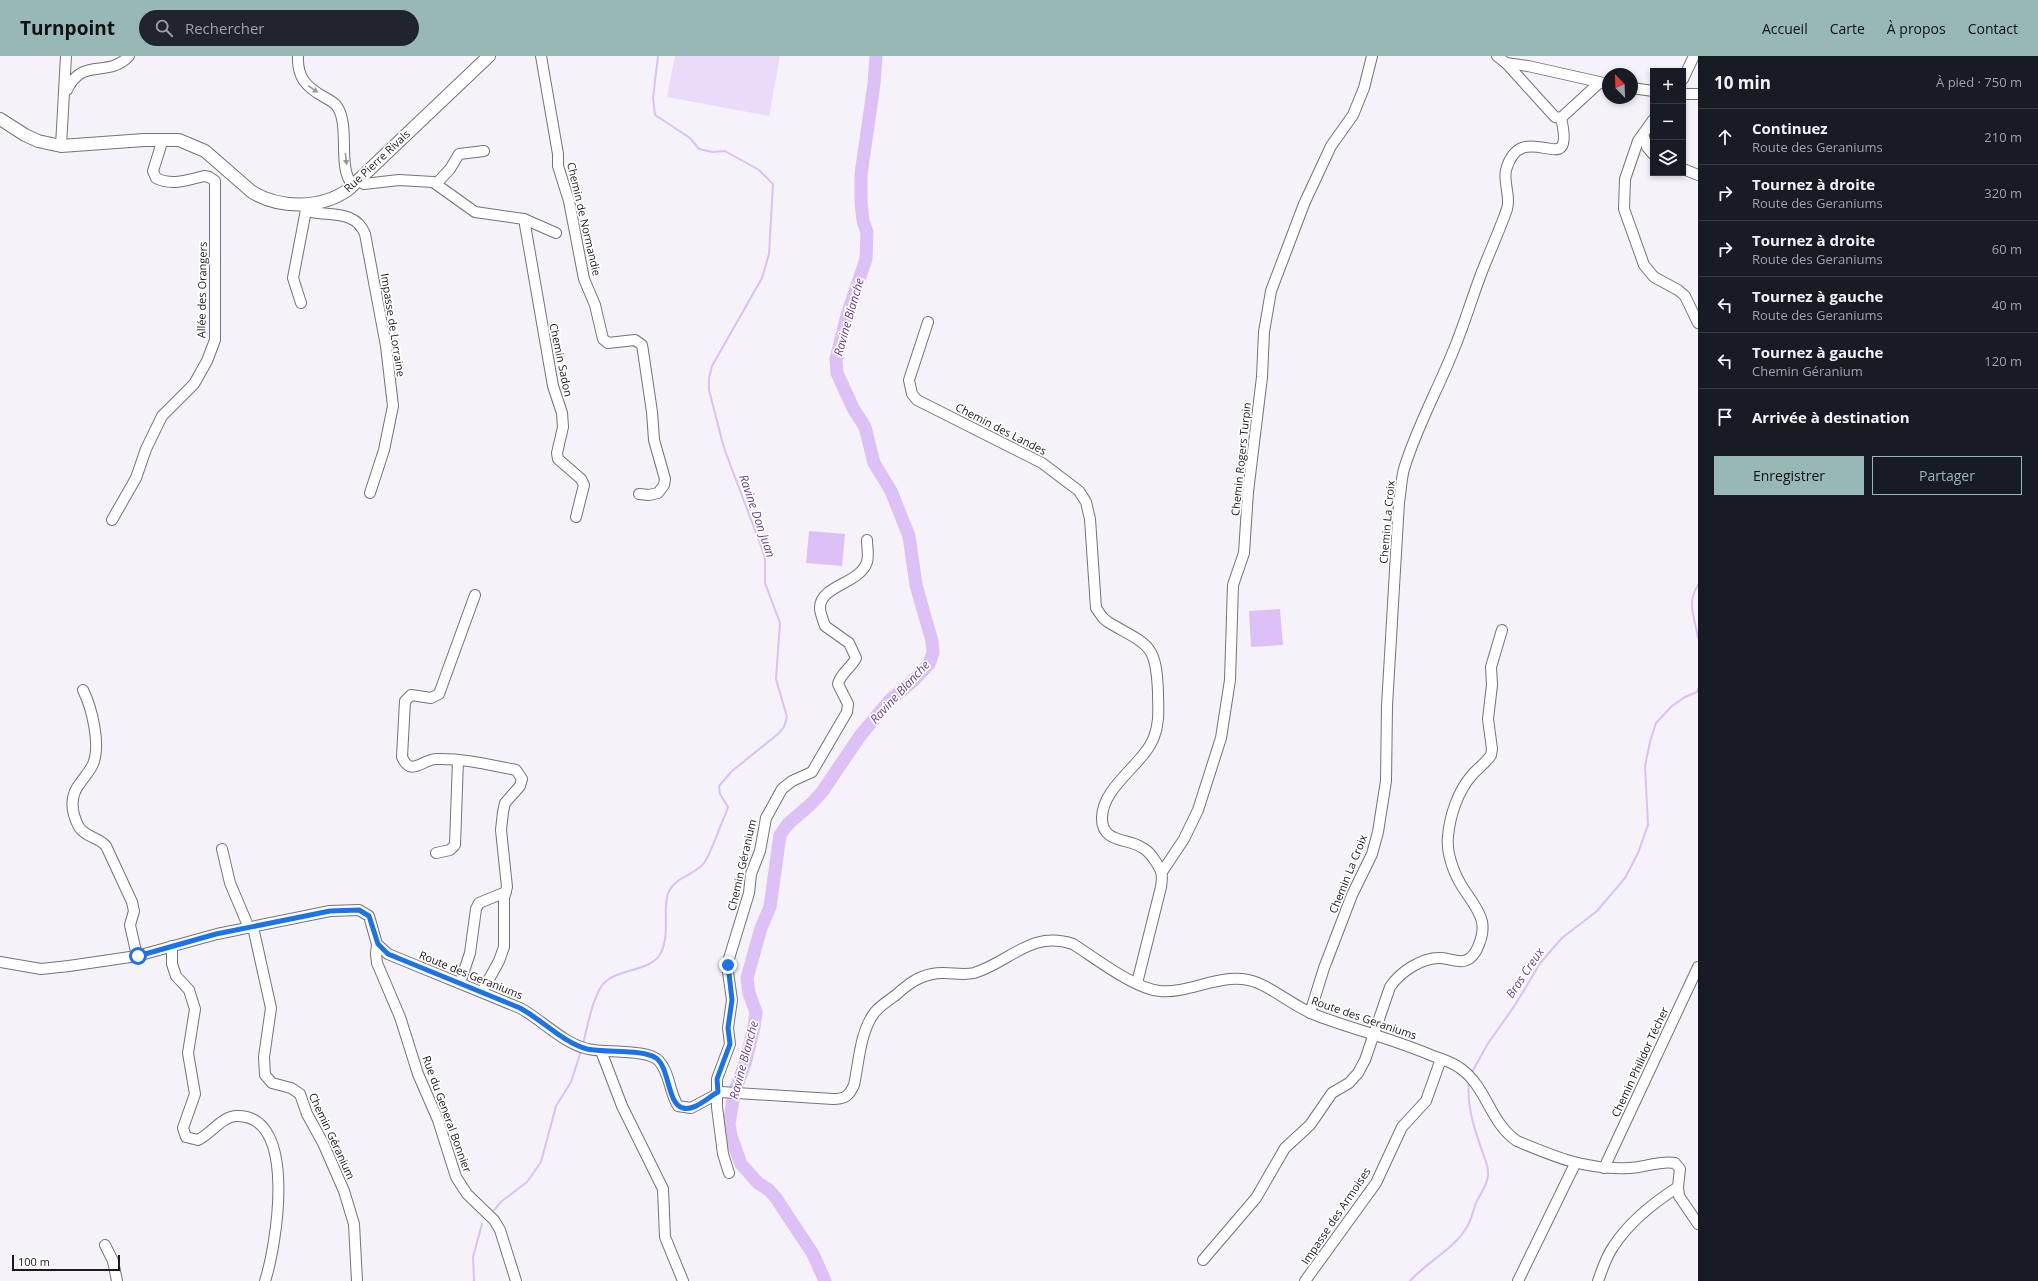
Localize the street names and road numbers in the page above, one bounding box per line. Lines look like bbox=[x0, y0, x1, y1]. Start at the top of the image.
street label: Rue Pierre Rivals bbox=[340, 126, 413, 195]
street label: Chemin de Normandie bbox=[564, 161, 605, 277]
street label: Allée des Orangers bbox=[193, 242, 210, 338]
street label: Impasse de Lorraine bbox=[378, 272, 409, 378]
street label: Chemin Sadon bbox=[546, 322, 577, 398]
street label: Chemin des Landes bbox=[953, 399, 1049, 458]
street label: Chemin Rogers Turpin bbox=[1227, 401, 1254, 516]
street label: Chemin La Croix bbox=[1375, 479, 1398, 564]
street label: Chemin Géranium bbox=[724, 818, 759, 912]
street label: Chemin La Croix bbox=[1325, 832, 1370, 915]
street label: Route des Geraniums bbox=[417, 947, 525, 1002]
street label: Route des Geraniums bbox=[1309, 992, 1419, 1043]
street label: Chemin Philidor Técher bbox=[1607, 1004, 1672, 1119]
street label: Rue du General Bonnier bbox=[419, 1054, 476, 1175]
street label: Chemin Géranium bbox=[306, 1090, 359, 1181]
street label: Impasse des Armoises bbox=[1297, 1164, 1374, 1267]

